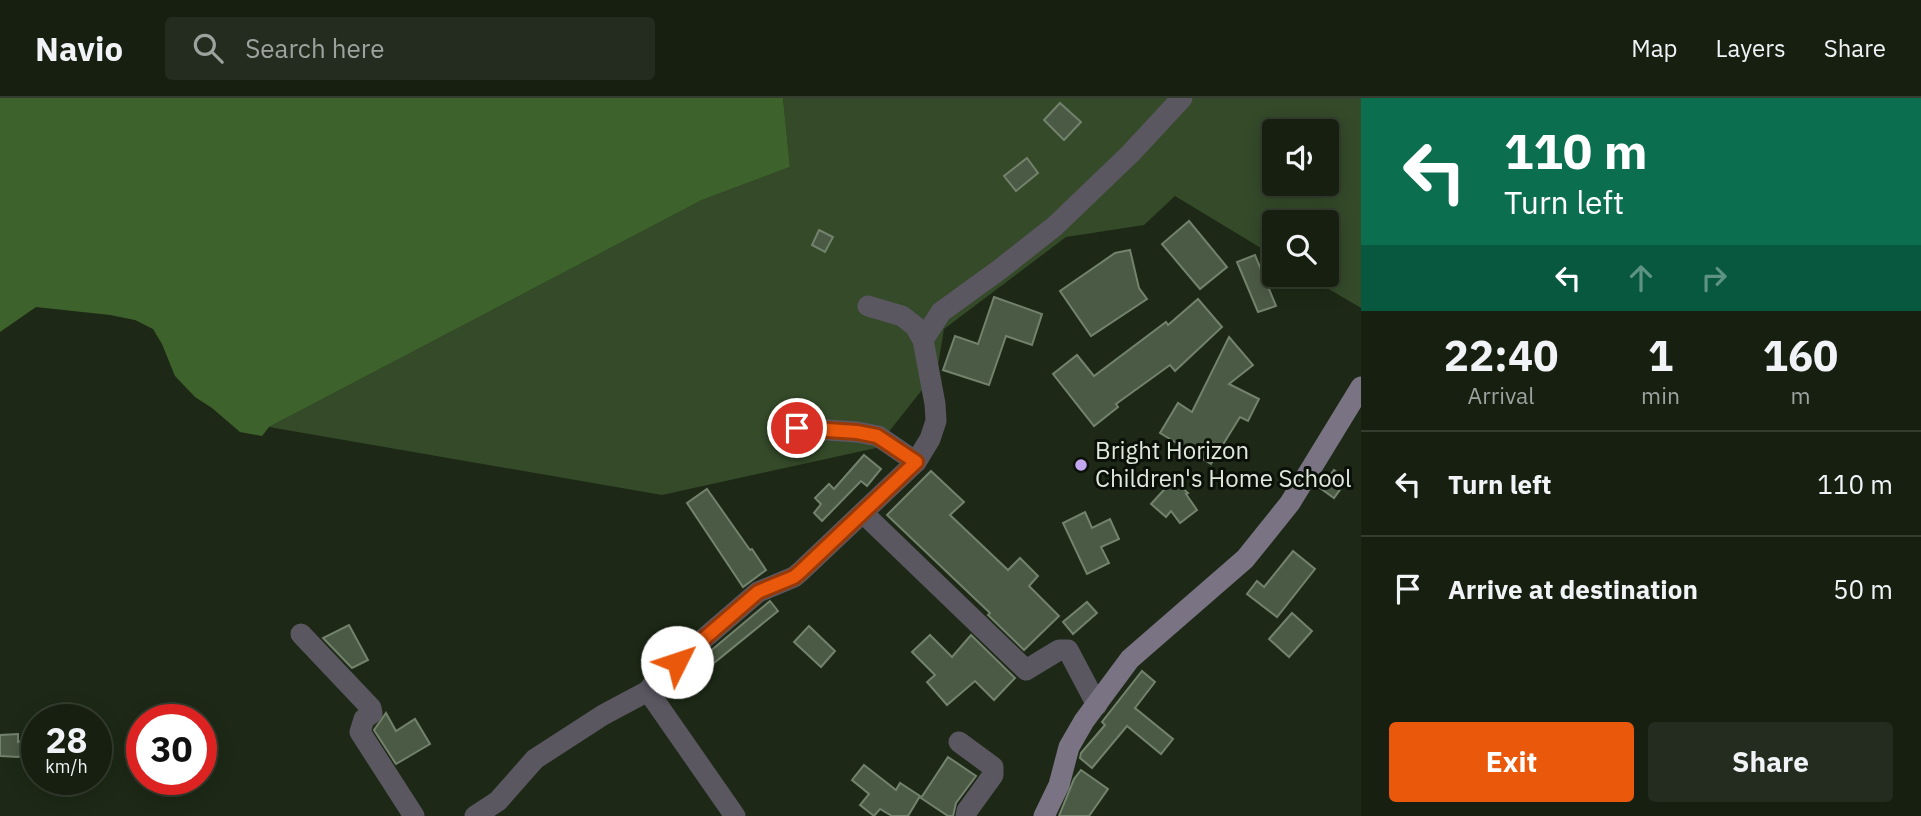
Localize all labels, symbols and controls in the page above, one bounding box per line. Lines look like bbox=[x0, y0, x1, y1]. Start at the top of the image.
search box bbox=[165, 17, 655, 80]
text: Navio bbox=[35, 27, 123, 70]
icon: search bbox=[189, 29, 227, 67]
text: Search here bbox=[245, 31, 385, 65]
text: Map bbox=[1631, 32, 1678, 64]
text: Layers bbox=[1716, 32, 1786, 64]
text: Share bbox=[1824, 32, 1886, 64]
map controls bbox=[1262, 119, 1339, 287]
button: sound bbox=[1262, 119, 1339, 196]
text: 110 m bbox=[1504, 119, 1648, 182]
icon: left bbox=[1389, 126, 1480, 217]
text: Turn left bbox=[1504, 181, 1624, 223]
button: search bbox=[1262, 210, 1339, 287]
icon: left bbox=[1549, 259, 1587, 297]
icon: ahead bbox=[1622, 259, 1660, 297]
icon: right bbox=[1695, 259, 1733, 297]
text: 22:40 bbox=[1444, 328, 1558, 383]
text: 1 bbox=[1648, 328, 1673, 383]
text: 160 bbox=[1763, 328, 1838, 383]
text: Arrival bbox=[1468, 380, 1535, 410]
text: min bbox=[1641, 380, 1680, 410]
text: m bbox=[1790, 380, 1811, 410]
pin bbox=[767, 398, 827, 458]
icon: arrive bbox=[778, 409, 816, 447]
place label: Bright Horizon Children's Home School bbox=[1095, 434, 1352, 494]
marker: Bright Horizon Children's Home School bbox=[1073, 457, 1089, 473]
icon: left bbox=[1389, 465, 1427, 503]
text: Turn left bbox=[1448, 467, 1551, 501]
text: 110 m bbox=[1817, 467, 1893, 501]
icon: arrive bbox=[1389, 570, 1427, 608]
text: Arrive at destination bbox=[1448, 572, 1698, 606]
text: 50 m bbox=[1833, 572, 1893, 606]
position arrow bbox=[640, 625, 714, 699]
speed limit sign: 30 bbox=[126, 704, 217, 795]
text: 28 bbox=[45, 717, 88, 763]
button: Exit bbox=[1389, 722, 1634, 802]
button: Share bbox=[1648, 722, 1893, 802]
text: km/h bbox=[45, 755, 88, 778]

